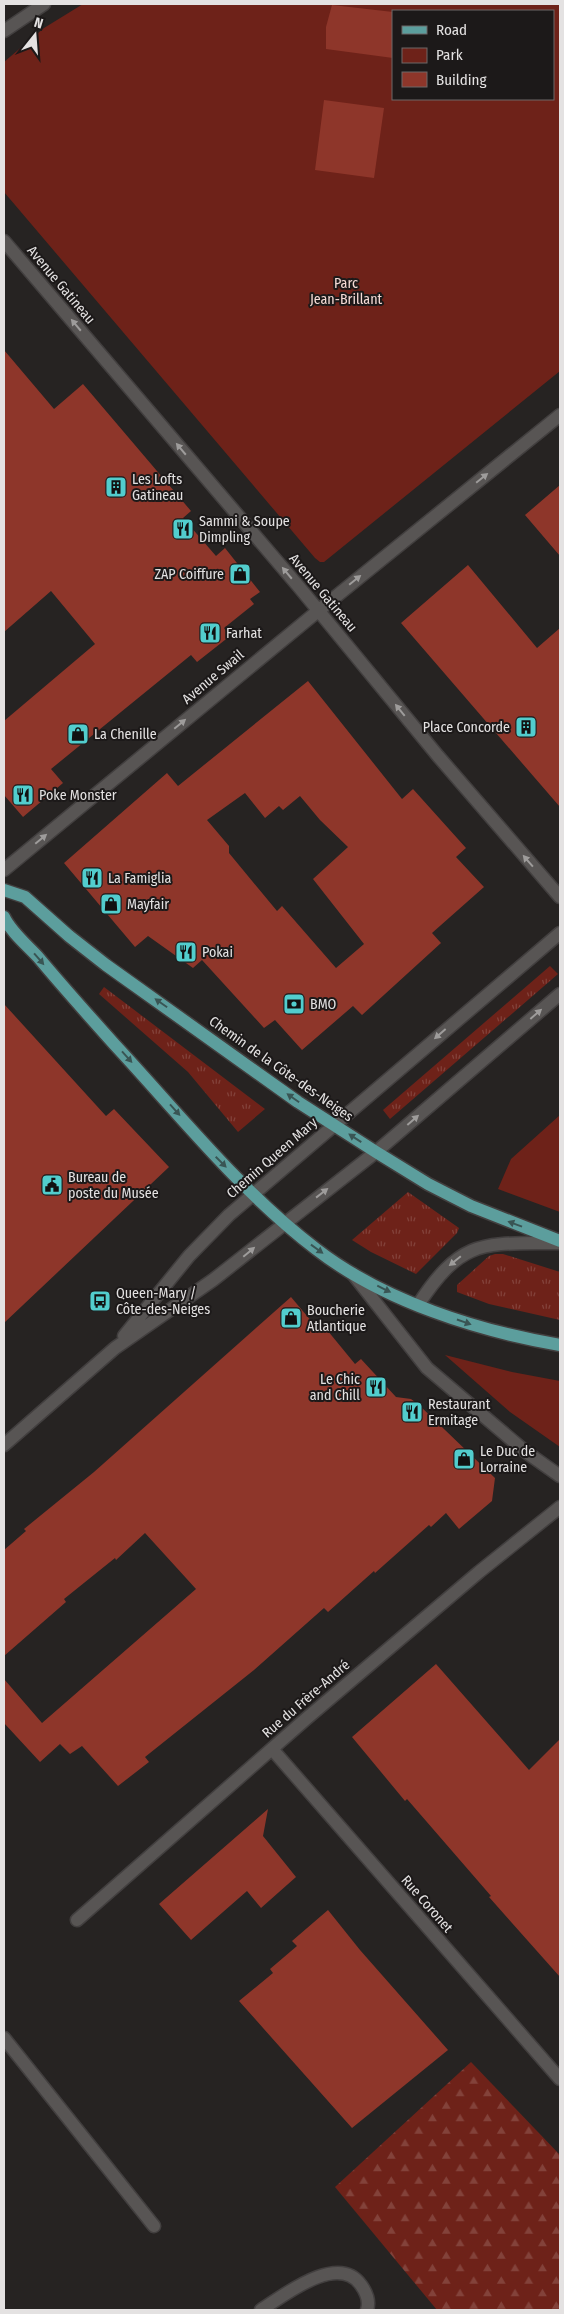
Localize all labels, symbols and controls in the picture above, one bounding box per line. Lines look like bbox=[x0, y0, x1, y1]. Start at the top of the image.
north arrow bbox=[10, 10, 60, 60]
legend bbox=[392, 10, 554, 100]
text: N bbox=[32, 14, 45, 32]
text: Road bbox=[436, 21, 467, 39]
text: Park bbox=[436, 46, 463, 64]
text: Building bbox=[436, 71, 487, 89]
street label: Avenue Gatineau bbox=[23, 242, 99, 328]
park label: Parc Jean-Brillant bbox=[310, 275, 383, 308]
one-way arrow bbox=[70, 320, 82, 332]
one-way arrow bbox=[176, 443, 187, 456]
place label: Les Lofts Gatineau bbox=[132, 471, 183, 504]
one-way arrow bbox=[475, 473, 488, 484]
building icon: Les Lofts Gatineau bbox=[104, 475, 128, 499]
place label: Sammi & Soupe Dimpling bbox=[199, 513, 290, 546]
restaurant icon: Sammi & Soupe Dimpling bbox=[171, 517, 195, 541]
street label: Avenue Gatineau bbox=[285, 550, 361, 636]
shop icon: ZAP Coiffure bbox=[228, 562, 252, 586]
place label: ZAP Coiffure bbox=[154, 566, 224, 583]
one-way arrow bbox=[281, 567, 293, 579]
one-way arrow bbox=[349, 575, 362, 586]
restaurant icon: Farhat bbox=[198, 621, 222, 645]
place label: Farhat bbox=[226, 625, 262, 642]
street label: Avenue Swail bbox=[179, 646, 248, 708]
one-way arrow bbox=[395, 704, 406, 717]
building icon: Place Concorde bbox=[514, 715, 538, 739]
one-way arrow bbox=[173, 719, 186, 730]
place label: Place Concorde bbox=[423, 719, 510, 736]
shop icon: La Chenille bbox=[66, 722, 90, 746]
place label: La Chenille bbox=[94, 726, 157, 743]
restaurant icon: Poke Monster bbox=[11, 783, 35, 807]
place label: Poke Monster bbox=[39, 787, 117, 804]
one-way arrow bbox=[35, 834, 48, 845]
one-way arrow bbox=[523, 854, 534, 867]
restaurant icon: La Famiglia bbox=[80, 866, 104, 890]
place label: La Famiglia bbox=[108, 870, 172, 887]
shop icon: Mayfair bbox=[99, 892, 123, 916]
place label: Mayfair bbox=[127, 896, 169, 913]
restaurant icon: Pokai bbox=[174, 940, 198, 964]
place label: Pokai bbox=[202, 944, 233, 961]
one-way arrow bbox=[33, 952, 45, 964]
bank icon: BMO bbox=[282, 992, 306, 1016]
place label: BMO bbox=[310, 996, 336, 1013]
one-way arrow bbox=[154, 998, 167, 1008]
one-way arrow bbox=[530, 1009, 543, 1020]
street label: Chemin de la Côte-des-Neiges bbox=[206, 1013, 356, 1125]
one-way arrow bbox=[434, 1029, 447, 1040]
one-way arrow bbox=[121, 1051, 133, 1063]
one-way arrow bbox=[286, 1093, 300, 1103]
one-way arrow bbox=[169, 1104, 181, 1116]
street label: Chemin Queen Mary bbox=[223, 1113, 321, 1202]
one-way arrow bbox=[406, 1114, 418, 1126]
one-way arrow bbox=[348, 1134, 361, 1143]
one-way arrow bbox=[215, 1155, 227, 1167]
place label: Bureau de poste du Musée bbox=[68, 1169, 159, 1202]
public building icon: Bureau de poste du Musée bbox=[40, 1173, 64, 1197]
one-way arrow bbox=[315, 1188, 328, 1199]
one-way arrow bbox=[507, 1220, 522, 1227]
one-way arrow bbox=[310, 1244, 323, 1254]
one-way arrow bbox=[242, 1246, 255, 1257]
one-way arrow bbox=[449, 1255, 462, 1266]
place label: Queen-Mary / Côte-des-Neiges bbox=[116, 1285, 210, 1318]
one-way arrow bbox=[377, 1285, 392, 1293]
bus stop icon: Queen-Mary / Côte-des-Neiges bbox=[88, 1289, 112, 1313]
place label: Boucherie Atlantique bbox=[307, 1302, 367, 1335]
shop icon: Boucherie Atlantique bbox=[279, 1306, 303, 1330]
one-way arrow bbox=[457, 1319, 472, 1327]
place label: Le Chic and Chill bbox=[310, 1371, 360, 1404]
restaurant icon: Le Chic and Chill bbox=[364, 1375, 388, 1399]
place label: Restaurant Ermitage bbox=[428, 1396, 491, 1429]
restaurant icon: Restaurant Ermitage bbox=[400, 1400, 424, 1424]
place label: Le Duc de Lorraine bbox=[480, 1443, 535, 1476]
shop icon: Le Duc de Lorraine bbox=[452, 1447, 476, 1471]
street label: Rue du Frère-André bbox=[259, 1656, 353, 1742]
street label: Rue Coronet bbox=[398, 1872, 457, 1936]

